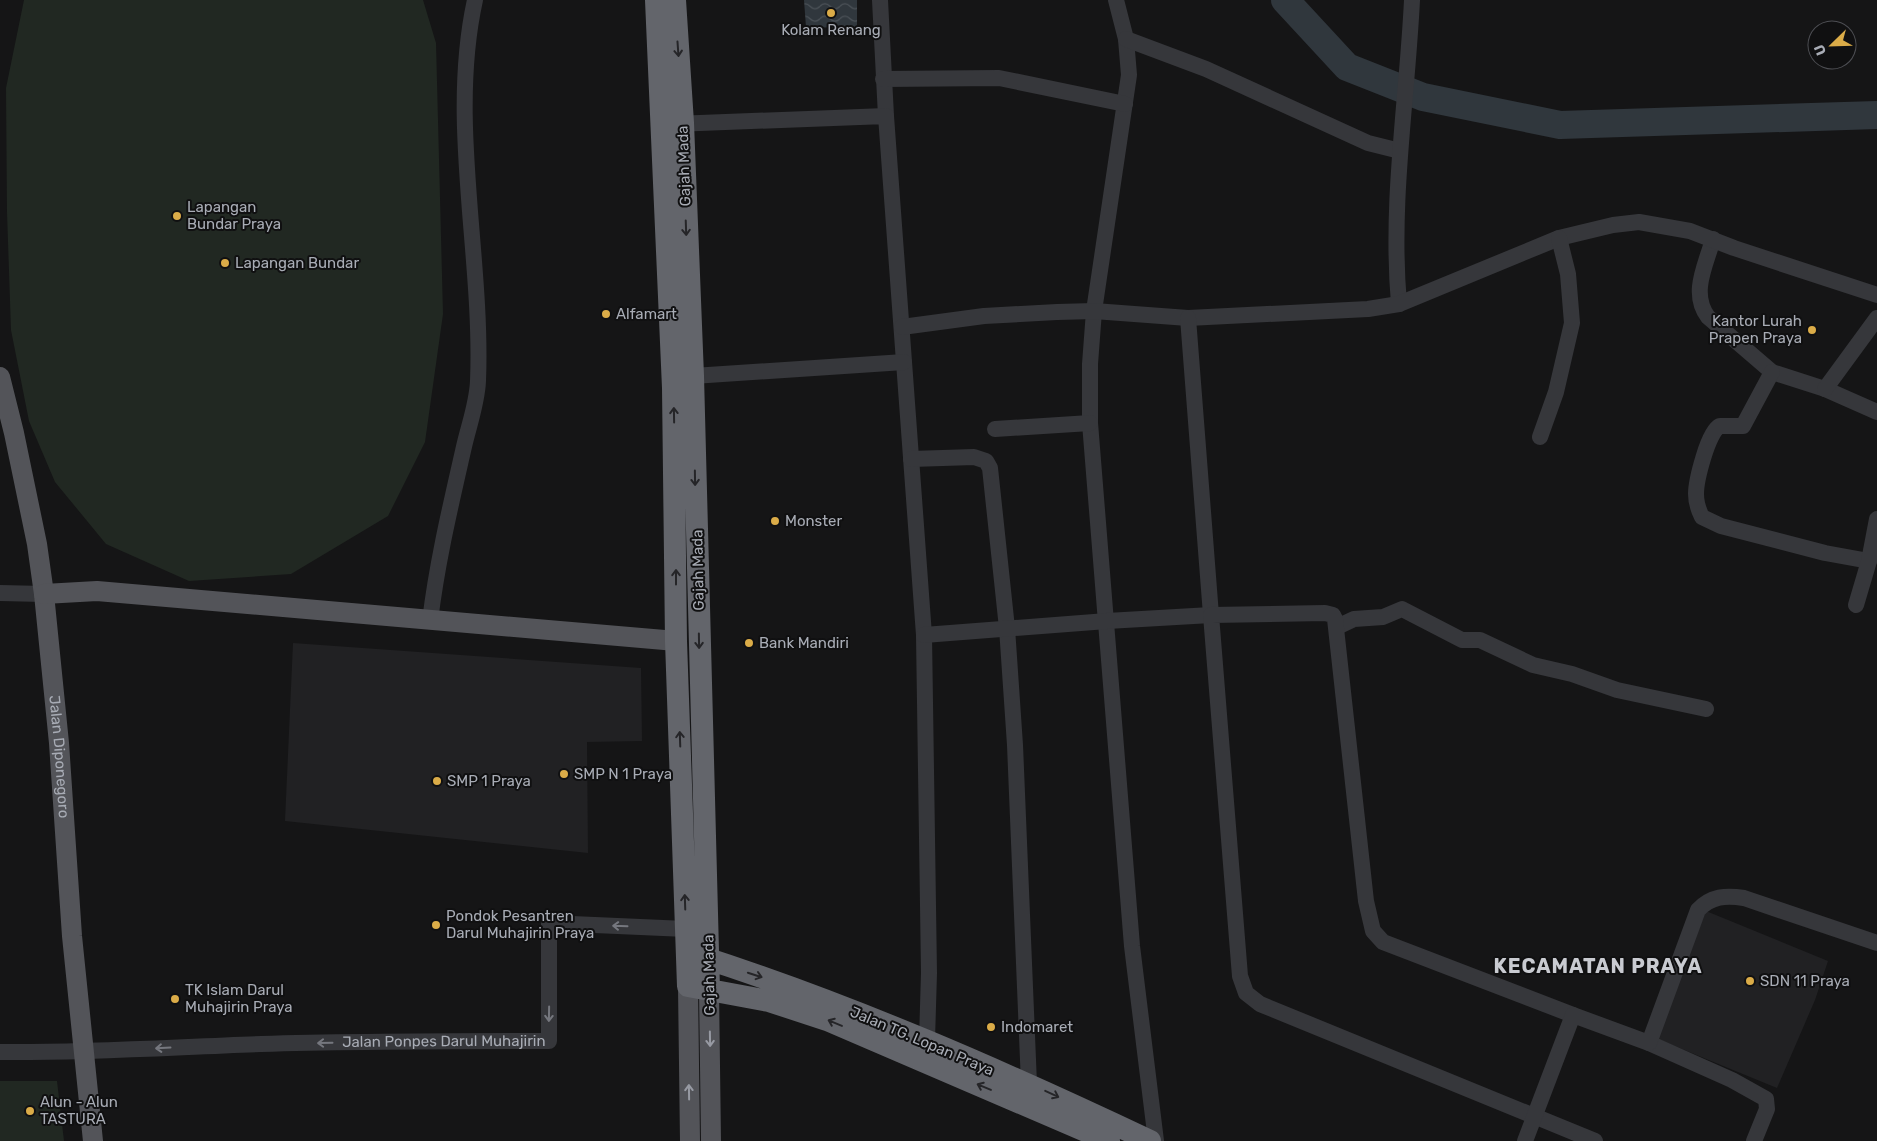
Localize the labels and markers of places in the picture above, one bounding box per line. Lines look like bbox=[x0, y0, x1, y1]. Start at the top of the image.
marker: Kolam Renang bbox=[825, 7, 837, 19]
place label: Kolam Renang bbox=[781, 21, 881, 39]
place label: Lapangan Bundar Praya bbox=[187, 198, 281, 233]
marker: Lapangan Bundar Praya bbox=[171, 210, 183, 222]
place label: Lapangan Bundar bbox=[235, 254, 359, 272]
marker: Lapangan Bundar bbox=[219, 257, 231, 269]
place label: Alfamart bbox=[616, 305, 677, 323]
marker: Alfamart bbox=[600, 308, 612, 320]
place label: Kantor Lurah Prapen Praya bbox=[1709, 312, 1802, 347]
marker: Kantor Lurah Prapen Praya bbox=[1806, 324, 1818, 336]
place label: Monster bbox=[785, 512, 843, 530]
marker: Monster bbox=[769, 515, 781, 527]
place label: Bank Mandiri bbox=[759, 634, 849, 652]
marker: Bank Mandiri bbox=[743, 637, 755, 649]
place label: SMP N 1 Praya bbox=[574, 765, 672, 783]
marker: SMP N 1 Praya bbox=[558, 768, 570, 780]
place label: SMP 1 Praya bbox=[447, 772, 531, 790]
marker: SMP 1 Praya bbox=[431, 775, 443, 787]
place label: Pondok Pesantren Darul Muhajirin Praya bbox=[446, 907, 594, 942]
marker: Pondok Pesantren Darul Muhajirin Praya bbox=[430, 919, 442, 931]
place label: SDN 11 Praya bbox=[1760, 972, 1850, 990]
marker: SDN 11 Praya bbox=[1744, 975, 1756, 987]
place label: TK Islam Darul Muhajirin Praya bbox=[185, 981, 293, 1016]
marker: TK Islam Darul Muhajirin Praya bbox=[169, 993, 181, 1005]
place label: Indomaret bbox=[1001, 1018, 1073, 1036]
marker: Indomaret bbox=[985, 1021, 997, 1033]
place label: Alun - Alun TASTURA bbox=[40, 1093, 118, 1128]
marker: Alun - Alun TASTURA bbox=[24, 1105, 36, 1117]

